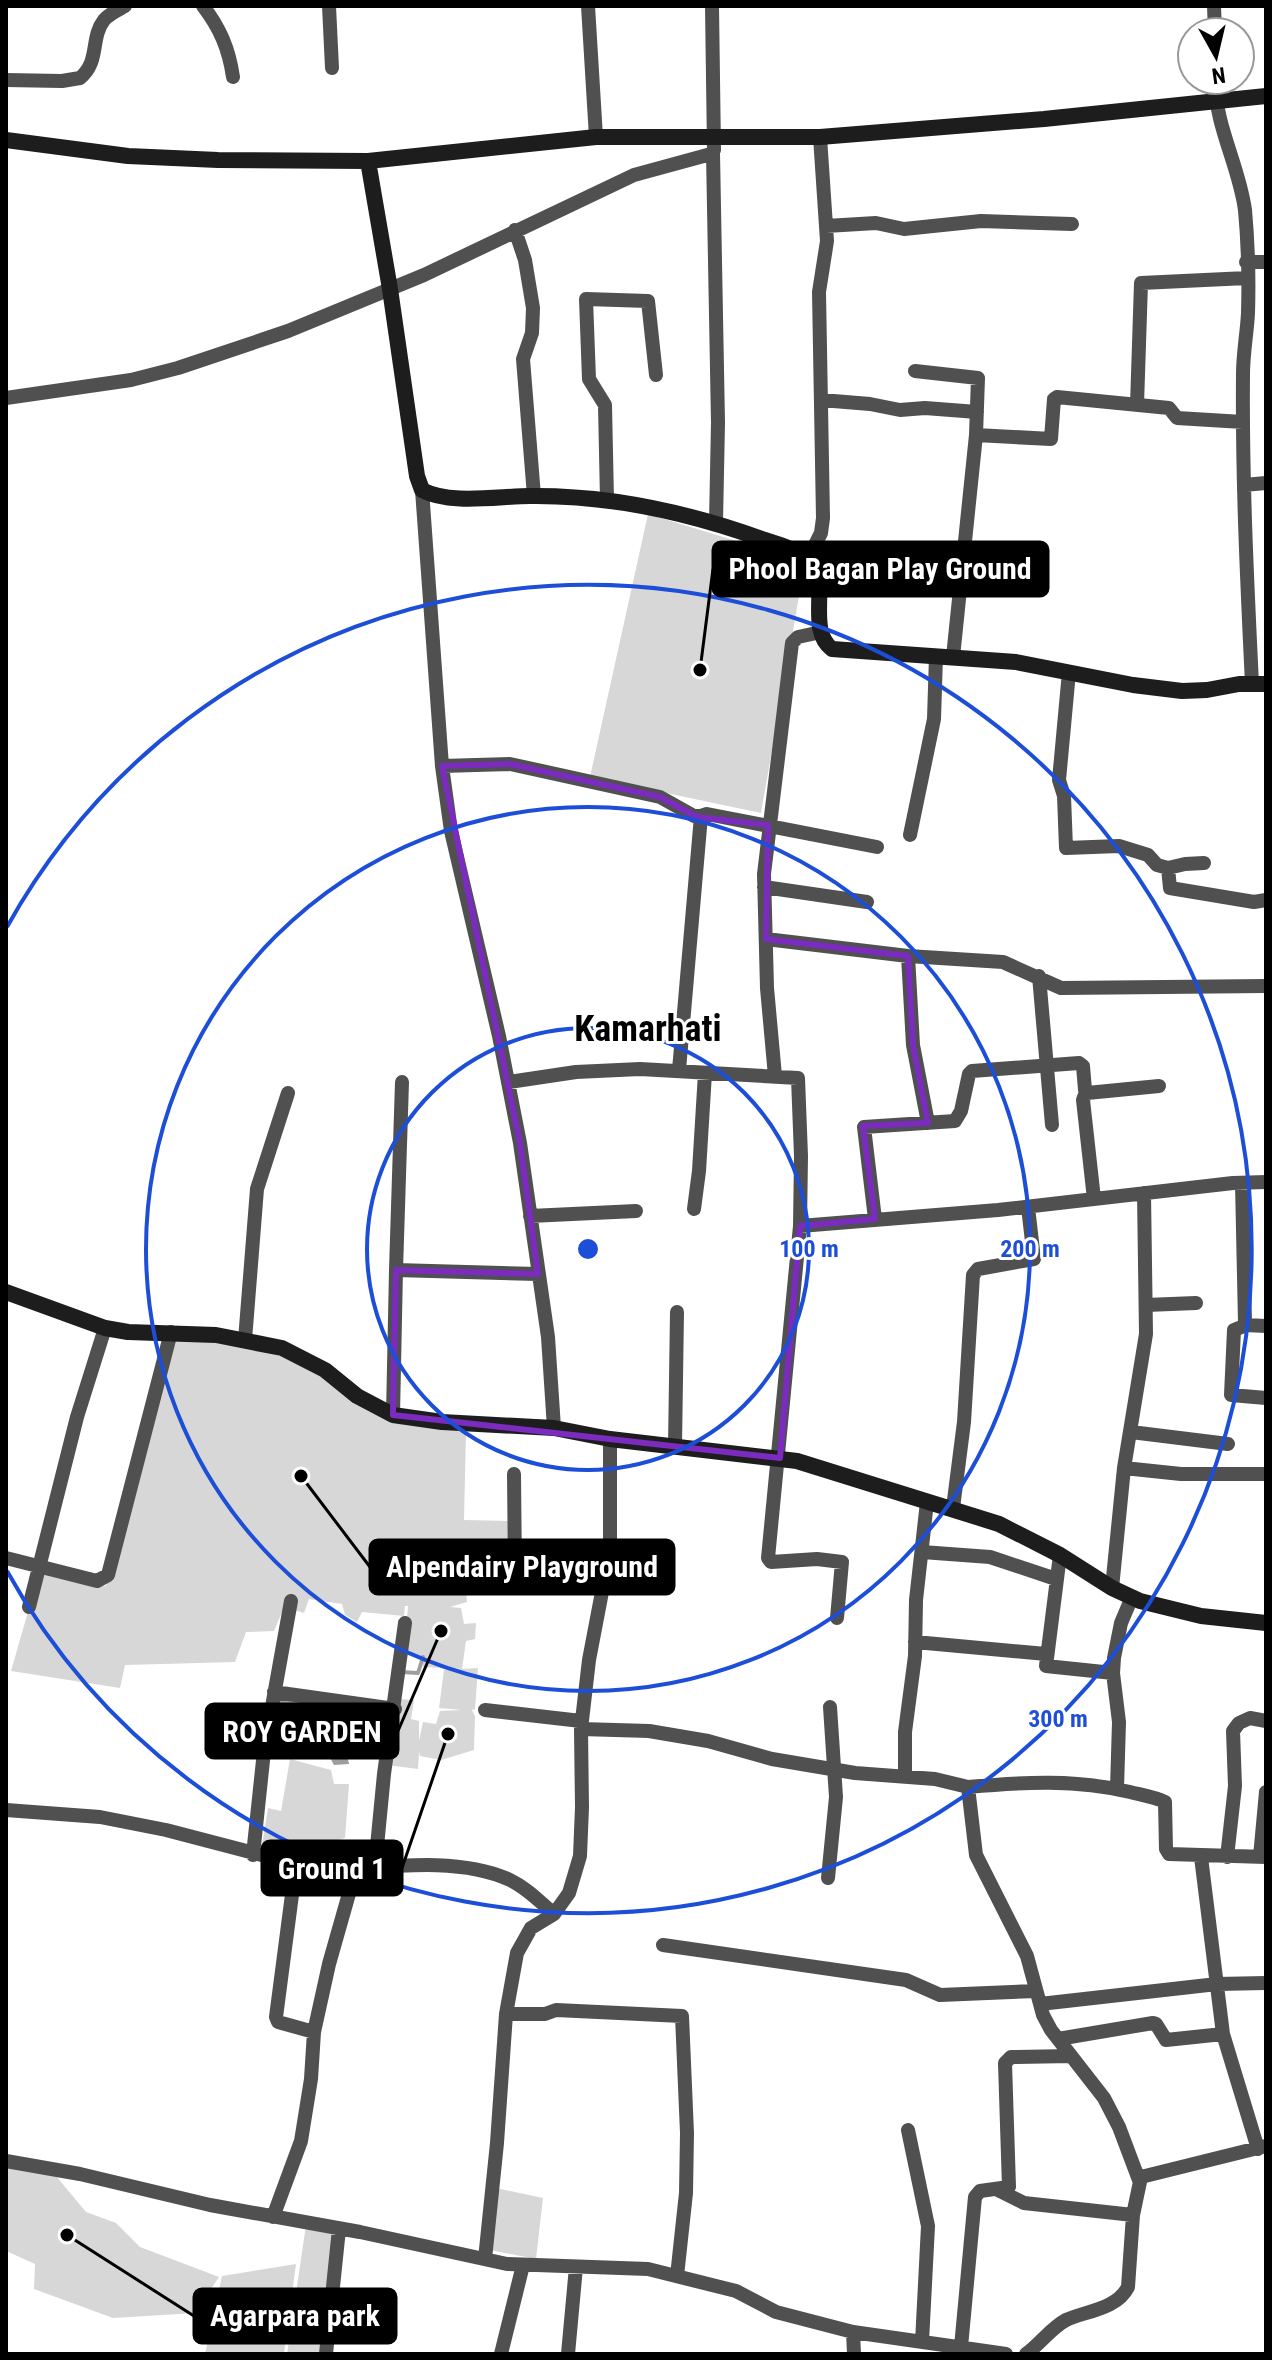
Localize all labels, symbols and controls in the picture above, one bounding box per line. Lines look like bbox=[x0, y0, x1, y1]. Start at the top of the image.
north arrow bbox=[1176, 16, 1256, 96]
text: N bbox=[1210, 62, 1227, 89]
callout: Phool Bagan Play Ground bbox=[713, 542, 1048, 596]
text: Phool Bagan Play Ground bbox=[728, 551, 1032, 586]
district label: Kamarhati bbox=[574, 1008, 722, 1050]
centre of rings bbox=[574, 1235, 602, 1263]
text: 100 m bbox=[779, 1235, 839, 1263]
text: 200 m bbox=[1000, 1235, 1060, 1263]
callout: Alpendairy Playground bbox=[370, 1540, 674, 1594]
text: Alpendairy Playground bbox=[386, 1549, 658, 1584]
callout: ROY GARDEN bbox=[206, 1704, 398, 1758]
text: 300 m bbox=[1028, 1705, 1088, 1733]
text: ROY GARDEN bbox=[222, 1714, 382, 1749]
callout: Ground 1 bbox=[262, 1841, 402, 1895]
text: Ground 1 bbox=[278, 1851, 386, 1886]
callout: Agarpara park bbox=[194, 2289, 396, 2343]
text: Agarpara park bbox=[210, 2298, 381, 2333]

